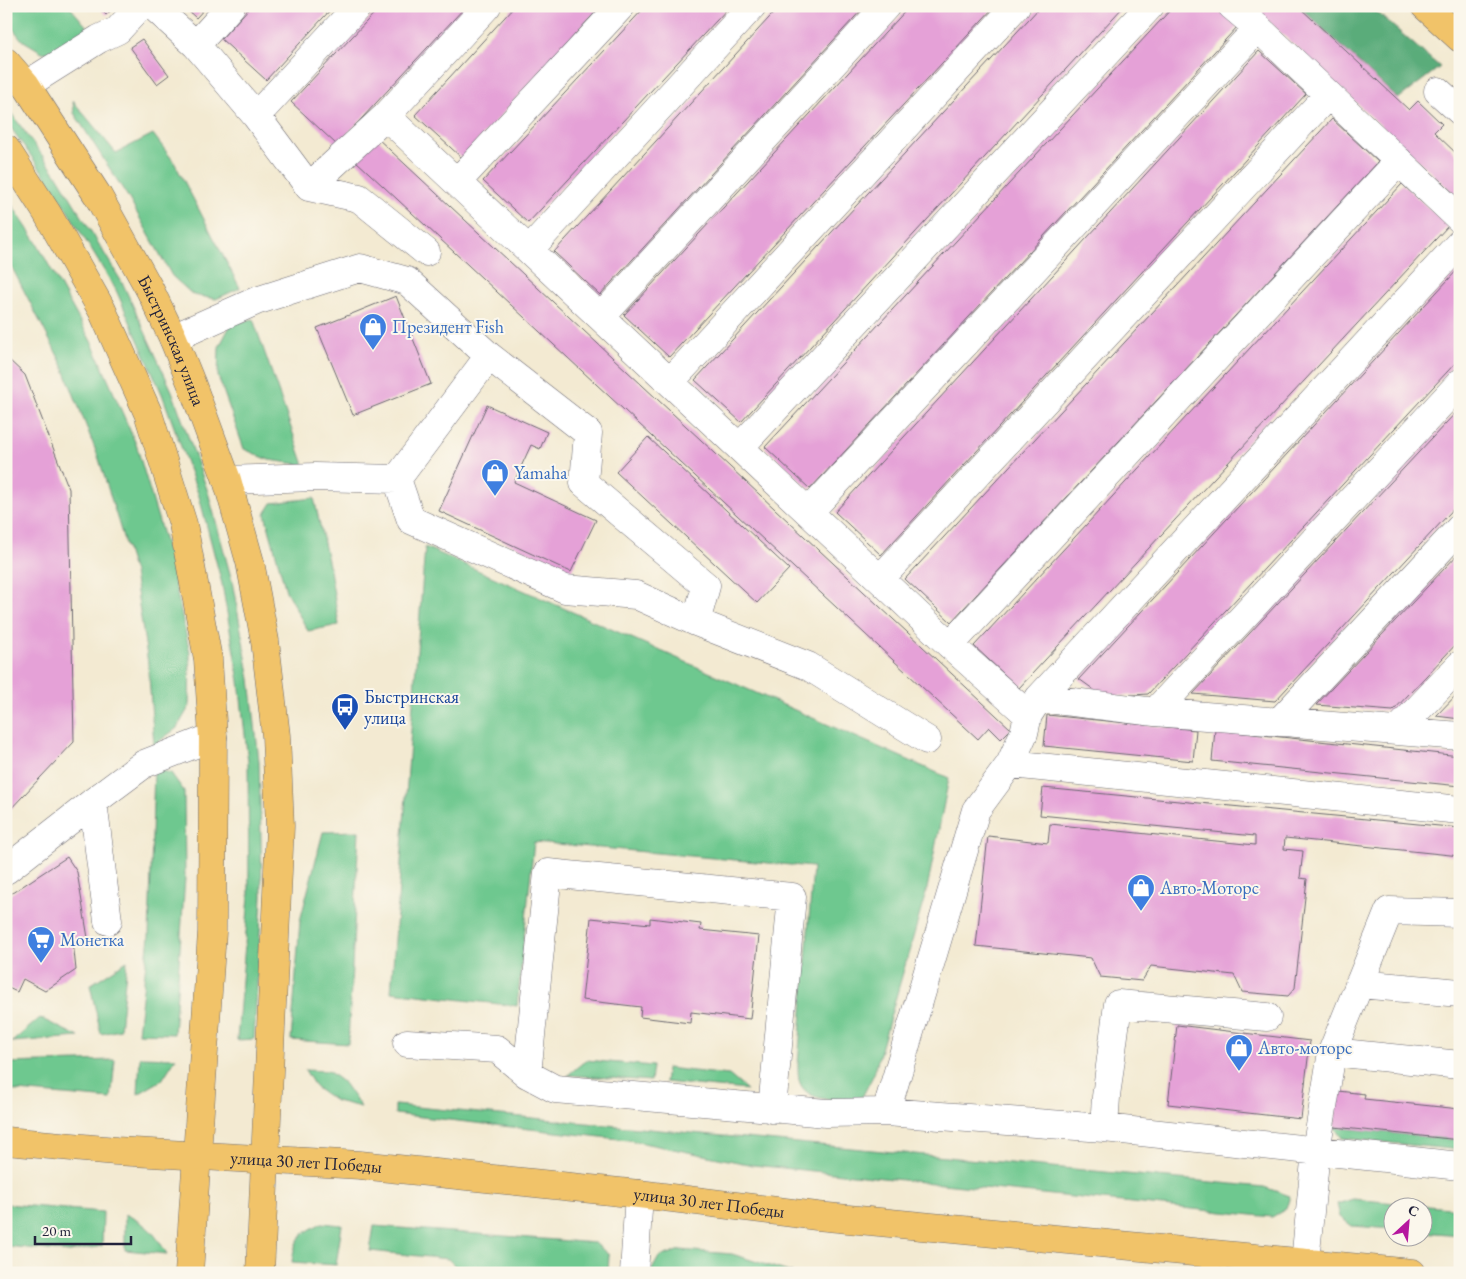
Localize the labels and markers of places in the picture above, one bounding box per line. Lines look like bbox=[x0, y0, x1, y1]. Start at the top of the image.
shop icon: Президент Fish bbox=[358, 312, 388, 351]
place label: Президент Fish bbox=[392, 315, 504, 338]
shop icon: Yamaha bbox=[480, 458, 510, 497]
place label: Yamaha bbox=[514, 461, 568, 484]
place label: Быстринская улица bbox=[364, 685, 459, 729]
bus stop icon: Быстринская улица bbox=[330, 692, 360, 731]
shop icon: Авто-Моторс bbox=[1126, 873, 1156, 912]
place label: Авто-Моторс bbox=[1159, 876, 1259, 899]
supermarket icon: Монетка bbox=[26, 925, 56, 964]
place label: Монетка bbox=[60, 928, 125, 951]
shop icon: Авто-моторс bbox=[1224, 1033, 1254, 1072]
place label: Авто-моторс bbox=[1257, 1036, 1352, 1059]

